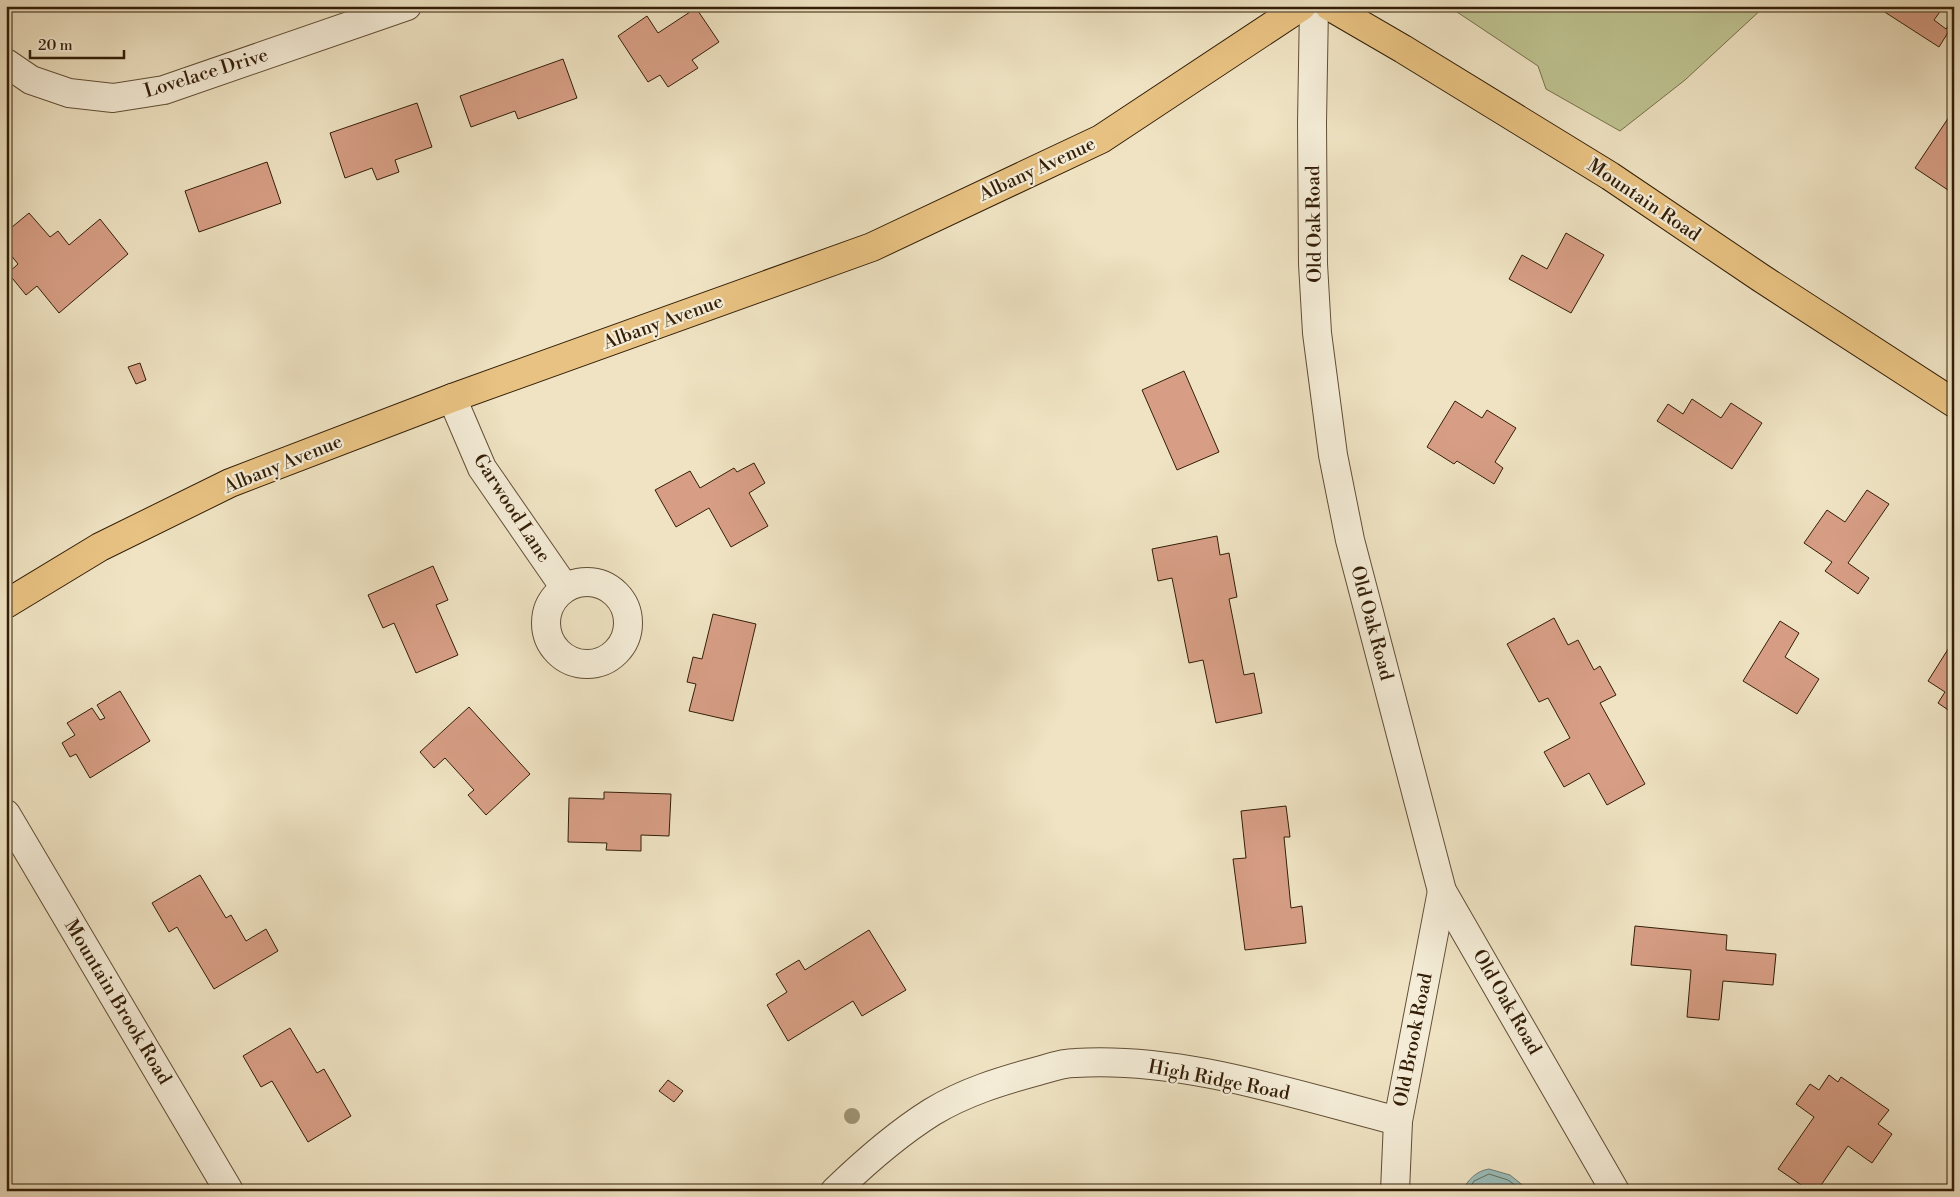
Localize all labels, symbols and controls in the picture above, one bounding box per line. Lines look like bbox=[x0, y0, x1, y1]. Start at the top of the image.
scale bar bbox=[30, 28, 124, 60]
text: 20 m bbox=[38, 36, 73, 55]
street label: Lovelace Drive bbox=[141, 43, 271, 103]
street label: Albany Avenue bbox=[974, 131, 1099, 207]
street label: Mountain Road bbox=[1583, 153, 1706, 247]
street label: Old Oak Road bbox=[1301, 165, 1327, 283]
street label: Albany Avenue bbox=[599, 289, 726, 355]
street label: Albany Avenue bbox=[219, 429, 346, 499]
street label: Garwood Lane bbox=[468, 449, 556, 567]
street label: Old Oak Road bbox=[1345, 563, 1399, 683]
street label: Mountain Brook Road bbox=[59, 915, 177, 1089]
street label: Old Oak Road bbox=[1467, 945, 1547, 1059]
street label: Old Brook Road bbox=[1388, 971, 1438, 1109]
street label: High Ridge Road bbox=[1146, 1054, 1292, 1106]

